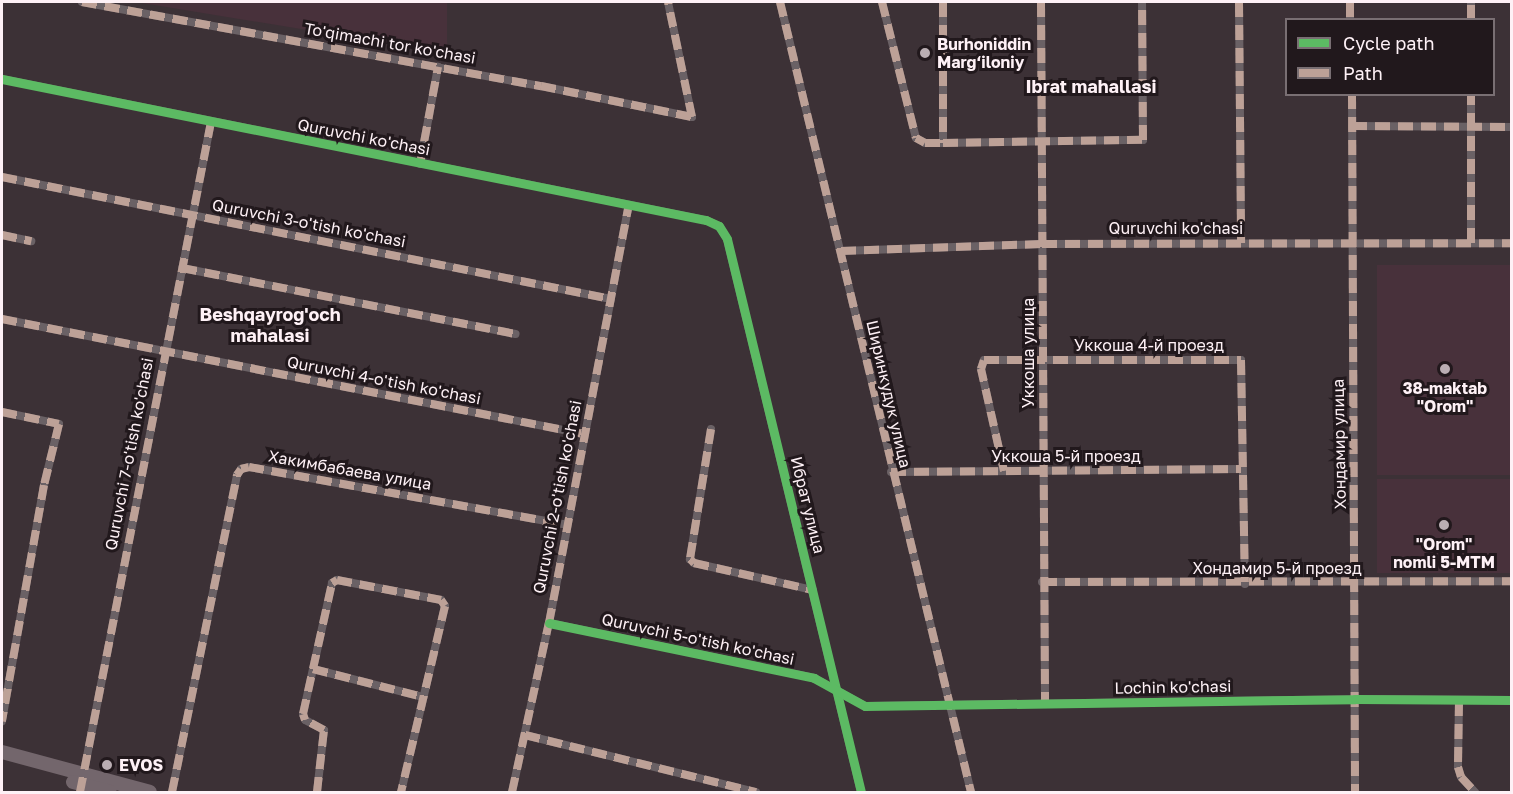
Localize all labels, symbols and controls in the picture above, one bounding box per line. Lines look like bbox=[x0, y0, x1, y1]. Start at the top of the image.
street label: To'qimachi tor ko'chasi bbox=[303, 18, 477, 68]
legend bbox=[1285, 18, 1495, 96]
text: Cycle path bbox=[1343, 32, 1435, 54]
place label: Burhoniddin Marg‘iloniy bbox=[937, 34, 1031, 72]
marker: Burhoniddin Marg‘iloniy bbox=[918, 46, 932, 60]
text: Path bbox=[1343, 62, 1383, 84]
district label: Ibrat mahallasi bbox=[1025, 75, 1157, 97]
street label: Quruvchi ko'chasi bbox=[296, 115, 432, 159]
street label: Quruvchi 3-o'tish ko'chasi bbox=[211, 195, 407, 251]
street label: Quruvchi ko'chasi bbox=[1109, 218, 1243, 238]
street label: Уккоша улица bbox=[1018, 298, 1038, 408]
district label: Beshqayrog'och mahalasi bbox=[199, 304, 341, 346]
street label: Ширинкудук улица bbox=[863, 318, 915, 470]
street label: Уккоша 4-й проезд bbox=[1074, 335, 1224, 355]
street label: Quruvchi 4-o'tish ko'chasi bbox=[285, 352, 483, 408]
street label: Quruvchi 7-o'tish ko'chasi bbox=[101, 356, 157, 552]
marker: 38-maktab "Orom" bbox=[1438, 362, 1452, 376]
place label: 38-maktab "Orom" bbox=[1403, 378, 1487, 416]
street label: Хондамир улица bbox=[1328, 379, 1350, 509]
street label: Quruvchi 2-o'tish ko'chasi bbox=[529, 399, 585, 595]
street label: Хакимбабаева улица bbox=[267, 446, 433, 494]
street label: Уккоша 5-й проезд bbox=[991, 446, 1141, 466]
street label: Ибрат улица bbox=[787, 455, 829, 555]
marker: "Orom" nomli 5-MTM bbox=[1437, 518, 1451, 532]
place label: "Orom" nomli 5-MTM bbox=[1393, 534, 1495, 572]
street label: Хондамир 5-й проезд bbox=[1192, 558, 1362, 578]
street label: Quruvchi 5-o'tish ko'chasi bbox=[600, 609, 796, 669]
street label: Lochin ko'chasi bbox=[1114, 676, 1232, 698]
place label: EVOS bbox=[119, 755, 163, 775]
marker: EVOS bbox=[100, 758, 114, 772]

